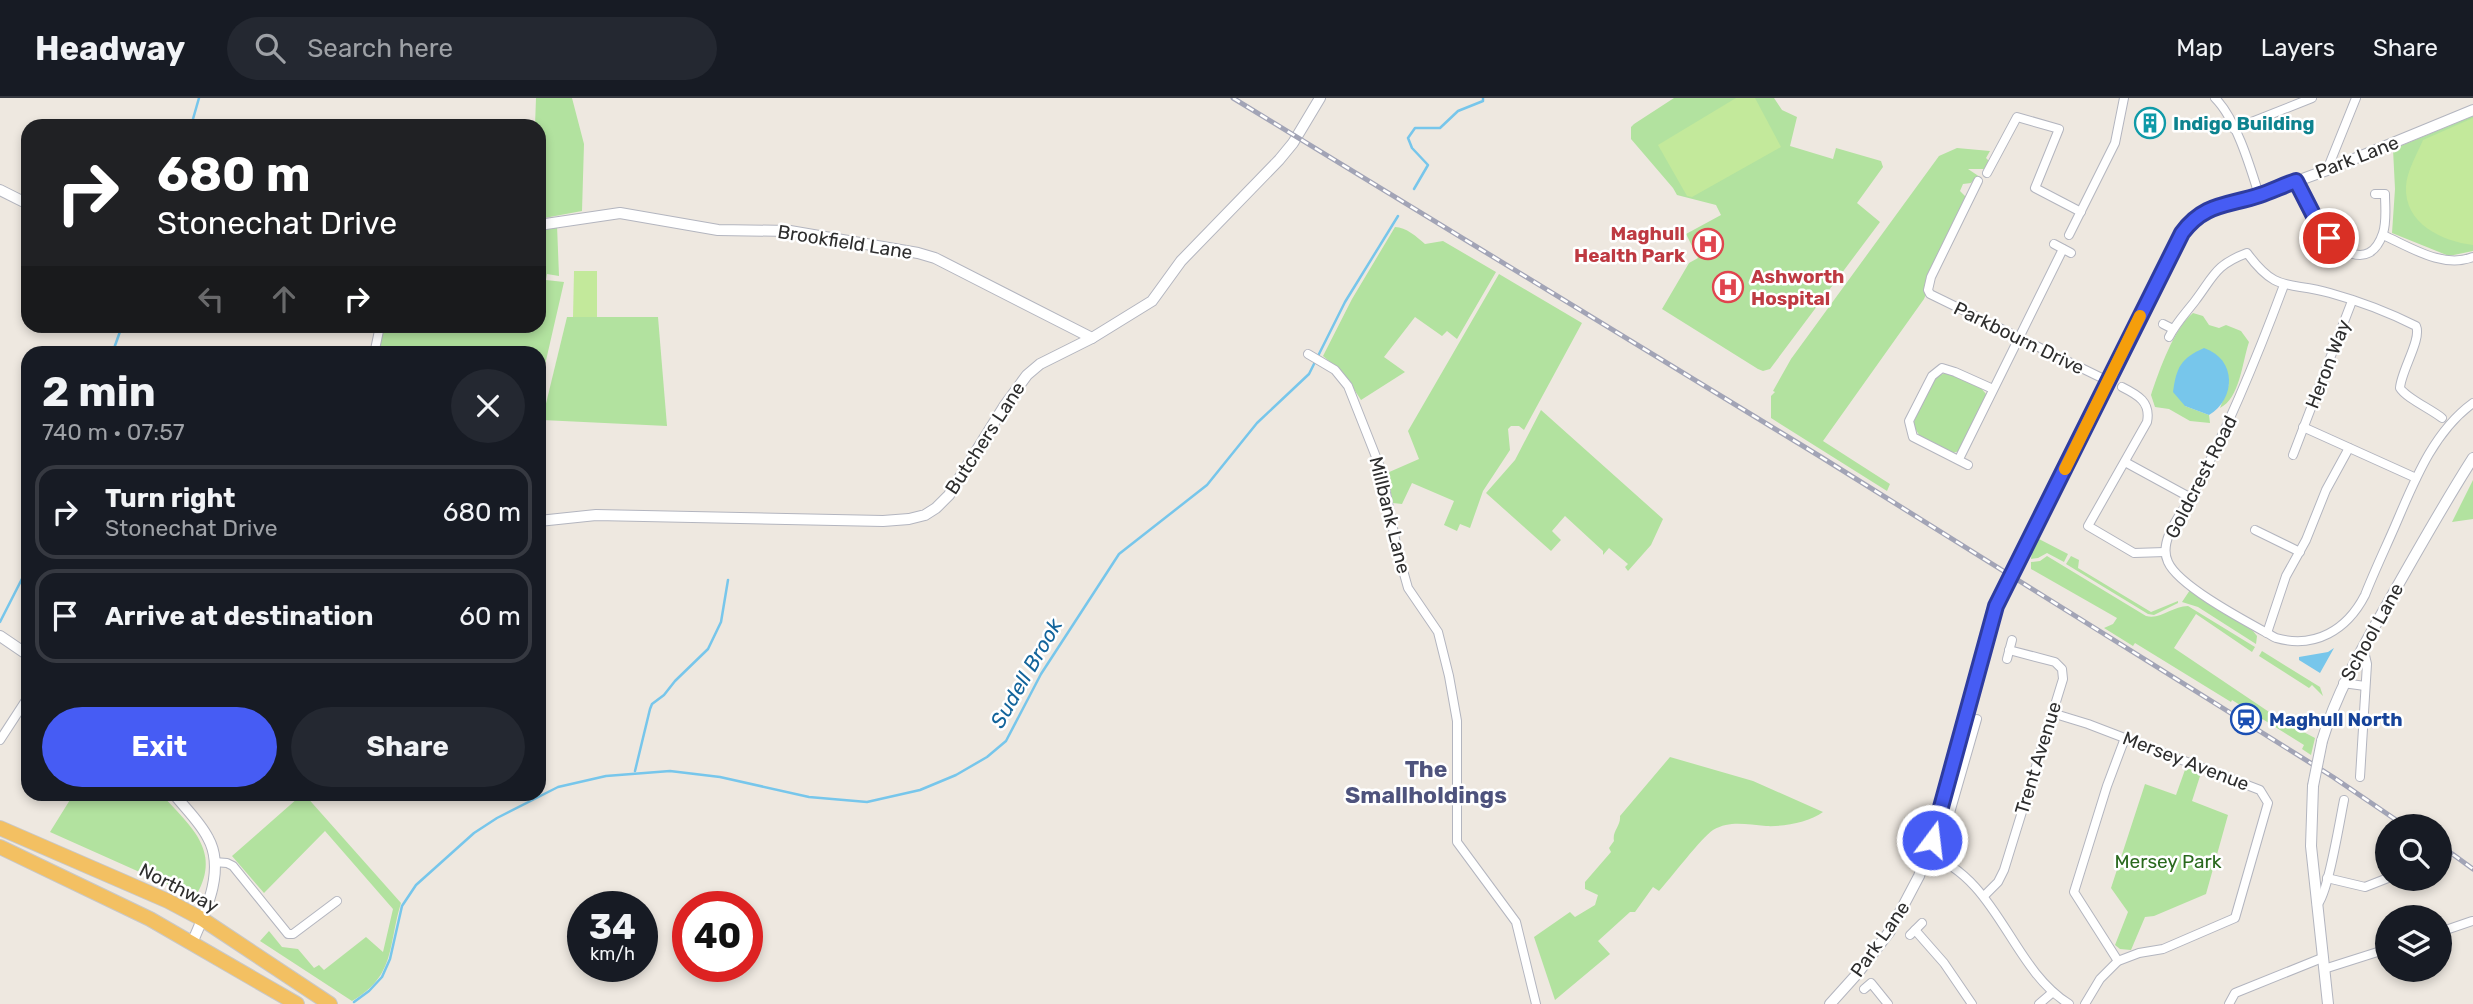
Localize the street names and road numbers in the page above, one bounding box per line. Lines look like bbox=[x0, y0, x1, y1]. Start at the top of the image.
street label: Park Lane bbox=[2312, 131, 2402, 183]
street label: Brookfield Lane bbox=[776, 220, 914, 264]
street label: Parkbourn Drive bbox=[1950, 296, 2088, 380]
street label: Heron Way bbox=[2300, 316, 2356, 412]
street label: Butchers Lane bbox=[940, 378, 1030, 498]
street label: Goldcrest Road bbox=[2160, 412, 2242, 542]
street label: Millbank Lane bbox=[1364, 454, 1416, 576]
street label: School Lane bbox=[2336, 579, 2408, 685]
street label: Trent Avenue bbox=[2010, 699, 2066, 817]
street label: Mersey Avenue bbox=[2120, 726, 2252, 796]
street label: Northway bbox=[136, 858, 222, 918]
street label: Park Lane bbox=[1846, 897, 1914, 981]

